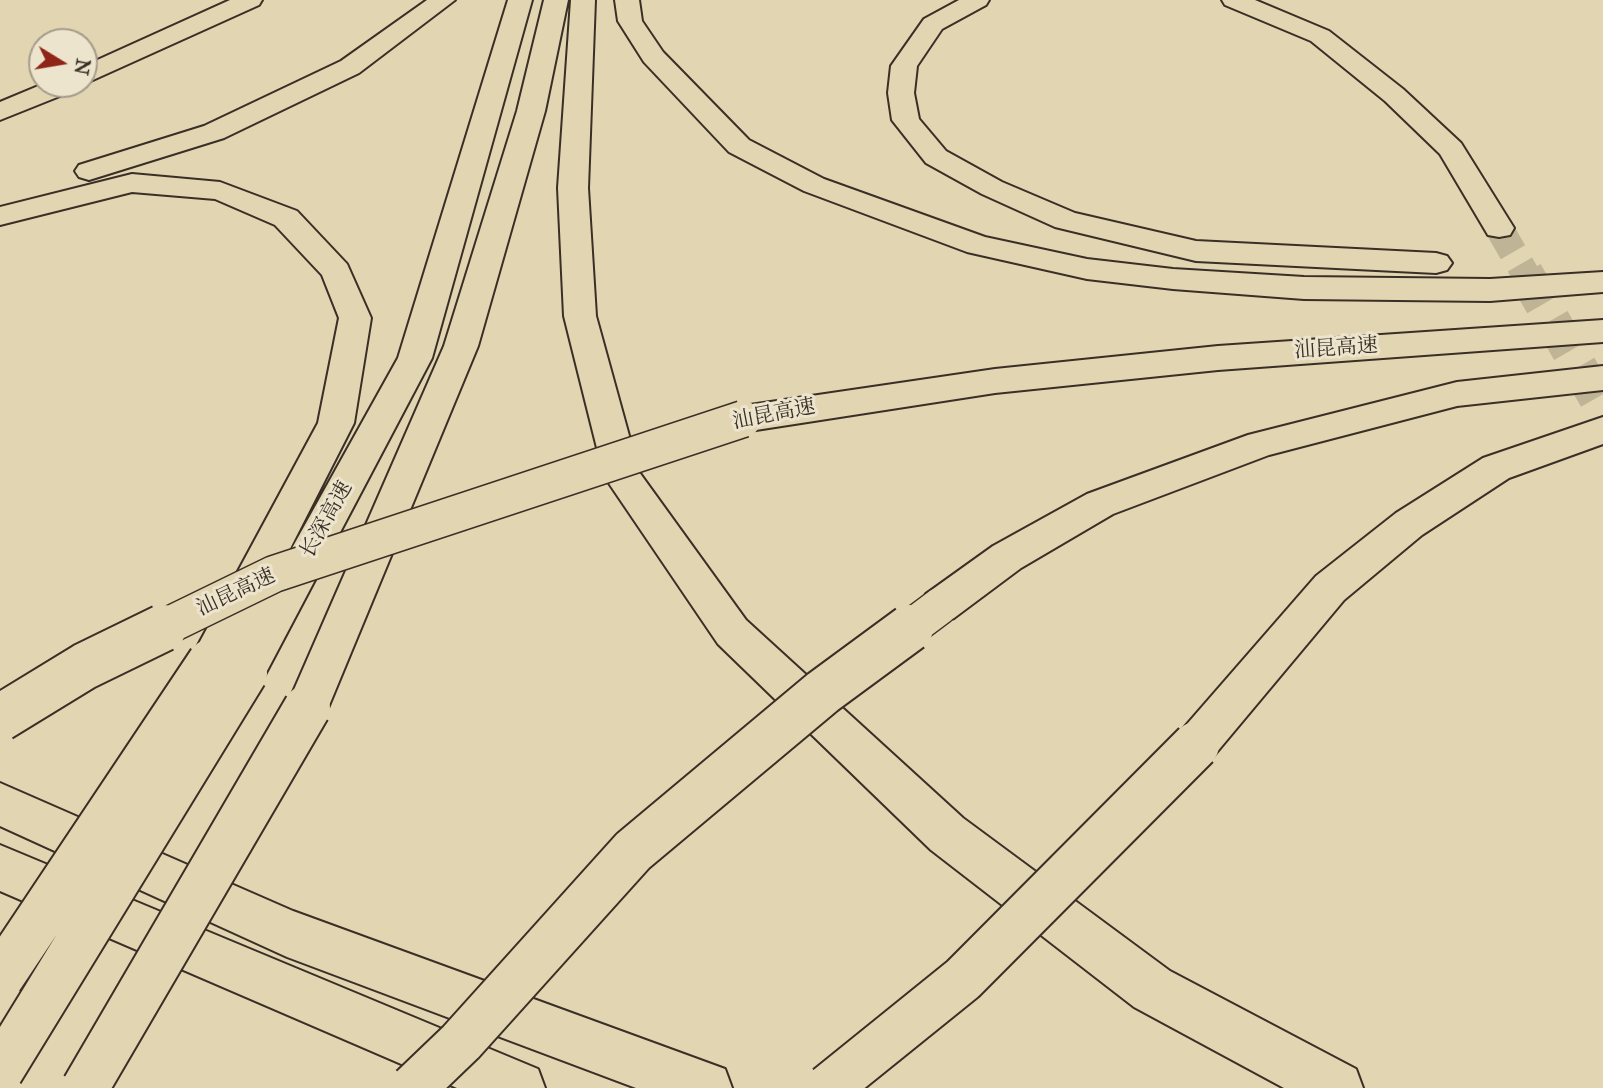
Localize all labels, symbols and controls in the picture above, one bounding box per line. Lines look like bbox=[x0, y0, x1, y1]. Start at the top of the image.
north arrow bbox=[28, 28, 98, 98]
text: N bbox=[69, 57, 95, 77]
street label: 汕昆高速 bbox=[1293, 334, 1379, 364]
street label: 汕昆高速 bbox=[730, 395, 818, 435]
street label: 长深高速 bbox=[296, 477, 358, 563]
street label: 汕昆高速 bbox=[193, 564, 279, 622]

